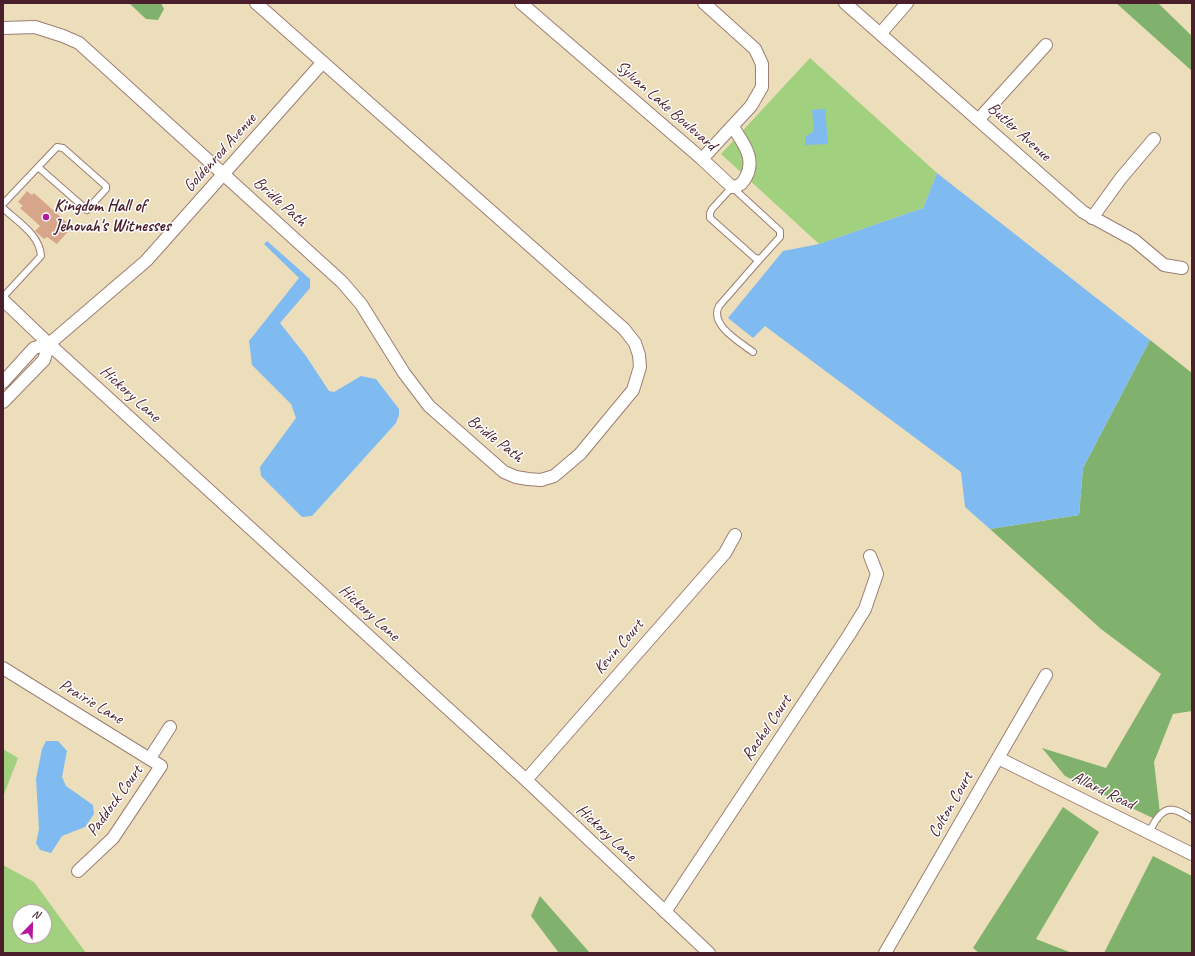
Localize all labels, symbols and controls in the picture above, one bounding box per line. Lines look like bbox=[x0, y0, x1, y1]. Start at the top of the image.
street label: Sylvan Lake Boulevard bbox=[611, 57, 721, 155]
street label: Butler Avenue bbox=[983, 98, 1055, 166]
street label: Goldenrod Avenue bbox=[179, 109, 261, 197]
street label: Bridle Path bbox=[249, 173, 311, 231]
place label: Kingdom Hall of Jehovah's Witnesses bbox=[54, 197, 170, 237]
marker: Kingdom Hall of Jehovah's Witnesses bbox=[41, 212, 51, 222]
street label: Hickory Lane bbox=[95, 361, 165, 427]
street label: Bridle Path bbox=[463, 411, 527, 467]
street label: Hickory Lane bbox=[334, 580, 404, 646]
street label: Kevin Court bbox=[590, 615, 648, 679]
street label: Prairie Lane bbox=[55, 675, 127, 729]
street label: Rachel Court bbox=[738, 691, 796, 765]
street label: Paddock Court bbox=[82, 762, 148, 840]
street label: Allard Road bbox=[1068, 767, 1138, 815]
street label: Colton Court bbox=[924, 769, 978, 841]
street label: Hickory Lane bbox=[572, 800, 640, 866]
north arrow bbox=[12, 904, 52, 944]
text: N bbox=[30, 906, 42, 922]

